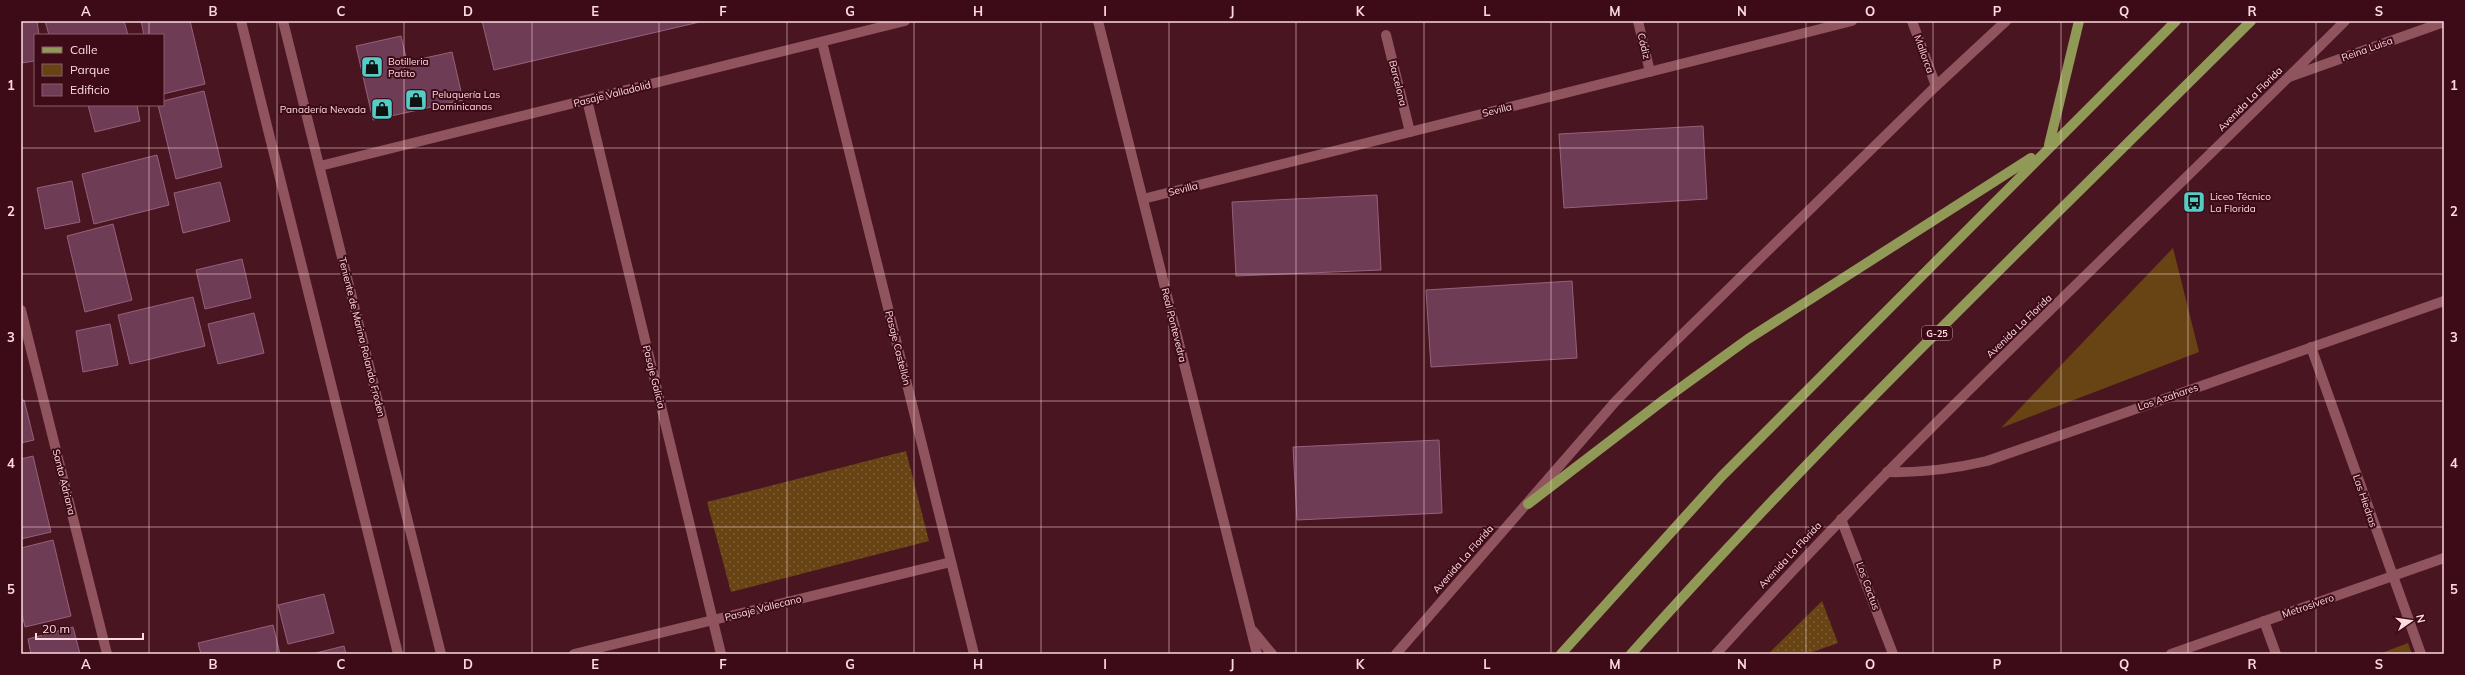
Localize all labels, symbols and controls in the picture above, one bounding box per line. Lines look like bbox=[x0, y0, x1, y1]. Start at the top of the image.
text: A bbox=[81, 3, 91, 19]
text: B bbox=[209, 3, 218, 19]
text: C bbox=[337, 3, 346, 19]
text: D bbox=[463, 3, 473, 19]
text: E bbox=[591, 3, 599, 19]
text: F bbox=[719, 3, 727, 19]
text: G bbox=[845, 3, 855, 19]
text: H bbox=[973, 3, 983, 19]
text: I bbox=[1103, 3, 1107, 19]
text: J bbox=[1230, 3, 1234, 19]
text: K bbox=[1356, 3, 1366, 19]
text: L bbox=[1483, 3, 1491, 19]
text: M bbox=[1609, 3, 1621, 19]
text: N bbox=[1737, 3, 1747, 19]
text: O bbox=[1865, 3, 1875, 19]
text: P bbox=[1993, 3, 2002, 19]
text: Q bbox=[2119, 3, 2129, 19]
text: R bbox=[2247, 3, 2257, 19]
text: S bbox=[2375, 3, 2383, 19]
street label: Cádiz bbox=[1634, 32, 1654, 60]
street label: Mallorca bbox=[1911, 33, 1937, 75]
legend bbox=[34, 34, 164, 106]
street label: Reina Luisa bbox=[2340, 34, 2394, 64]
text: Calle bbox=[70, 42, 97, 57]
shop icon: Botilleria Patito bbox=[359, 54, 385, 80]
place label: Botilleria Patito bbox=[388, 55, 429, 80]
street label: Barcelona bbox=[1386, 59, 1410, 107]
text: Parque bbox=[70, 62, 110, 77]
street label: Avenida La Florida bbox=[2215, 64, 2285, 134]
text: 1 bbox=[7, 77, 15, 93]
text: 1 bbox=[2450, 77, 2458, 93]
street label: Pasaje Valladolid bbox=[572, 78, 652, 110]
text: Edificio bbox=[70, 82, 110, 97]
shop icon: Peluquería Las Dominicanas bbox=[403, 87, 429, 113]
place label: Peluquería Las Dominicanas bbox=[432, 88, 500, 113]
shop icon: Panadería Nevada bbox=[369, 96, 395, 122]
street label: Sevilla bbox=[1481, 100, 1513, 120]
place label: Panadería Nevada bbox=[280, 103, 366, 116]
street label: Sevilla bbox=[1167, 179, 1199, 199]
bus stop icon: Liceo Técnico La Florida bbox=[2181, 189, 2207, 215]
place label: Liceo Técnico La Florida bbox=[2210, 190, 2271, 215]
text: 2 bbox=[7, 203, 15, 219]
text: 2 bbox=[2450, 203, 2458, 219]
street label: Teniente de Marina Rolando Froden bbox=[336, 256, 388, 418]
street label: Real Pontevedra bbox=[1158, 286, 1190, 364]
street label: Avenida La Florida bbox=[1983, 291, 2055, 361]
street label: Pasaje Castellón bbox=[882, 309, 914, 387]
road number: G-25 bbox=[1922, 326, 1952, 340]
text: 3 bbox=[7, 329, 15, 345]
text: 3 bbox=[2450, 329, 2458, 345]
street label: Pasaje Galicia bbox=[640, 344, 668, 410]
street label: Los Azahares bbox=[2136, 381, 2200, 413]
street label: Santa Adriana bbox=[50, 448, 78, 516]
text: 4 bbox=[7, 455, 15, 471]
text: 4 bbox=[2450, 455, 2458, 471]
street label: Las Hiedras bbox=[2350, 473, 2380, 529]
street label: Avenida La Florida bbox=[1756, 519, 1824, 591]
street label: Avenida La Florida bbox=[1430, 522, 1496, 596]
street label: Los Cactus bbox=[1853, 560, 1883, 612]
text: 5 bbox=[7, 581, 15, 597]
text: 5 bbox=[2450, 581, 2458, 597]
street label: Metrosivero bbox=[2280, 591, 2336, 621]
street label: Pasaje Vallecano bbox=[723, 592, 803, 624]
north arrow bbox=[2391, 601, 2431, 641]
text: N bbox=[2413, 613, 2428, 624]
scale bar bbox=[36, 615, 143, 641]
text: 20 m bbox=[42, 621, 70, 636]
text: A bbox=[81, 656, 91, 672]
text: B bbox=[209, 656, 218, 672]
text: C bbox=[337, 656, 346, 672]
text: D bbox=[463, 656, 473, 672]
text: E bbox=[591, 656, 599, 672]
text: F bbox=[719, 656, 727, 672]
text: G bbox=[845, 656, 855, 672]
text: H bbox=[973, 656, 983, 672]
text: I bbox=[1103, 656, 1107, 672]
text: J bbox=[1230, 656, 1234, 672]
text: K bbox=[1356, 656, 1366, 672]
text: L bbox=[1483, 656, 1491, 672]
text: M bbox=[1609, 656, 1621, 672]
text: N bbox=[1737, 656, 1747, 672]
text: O bbox=[1865, 656, 1875, 672]
text: P bbox=[1993, 656, 2002, 672]
text: Q bbox=[2119, 656, 2129, 672]
text: R bbox=[2247, 656, 2257, 672]
text: S bbox=[2375, 656, 2383, 672]

